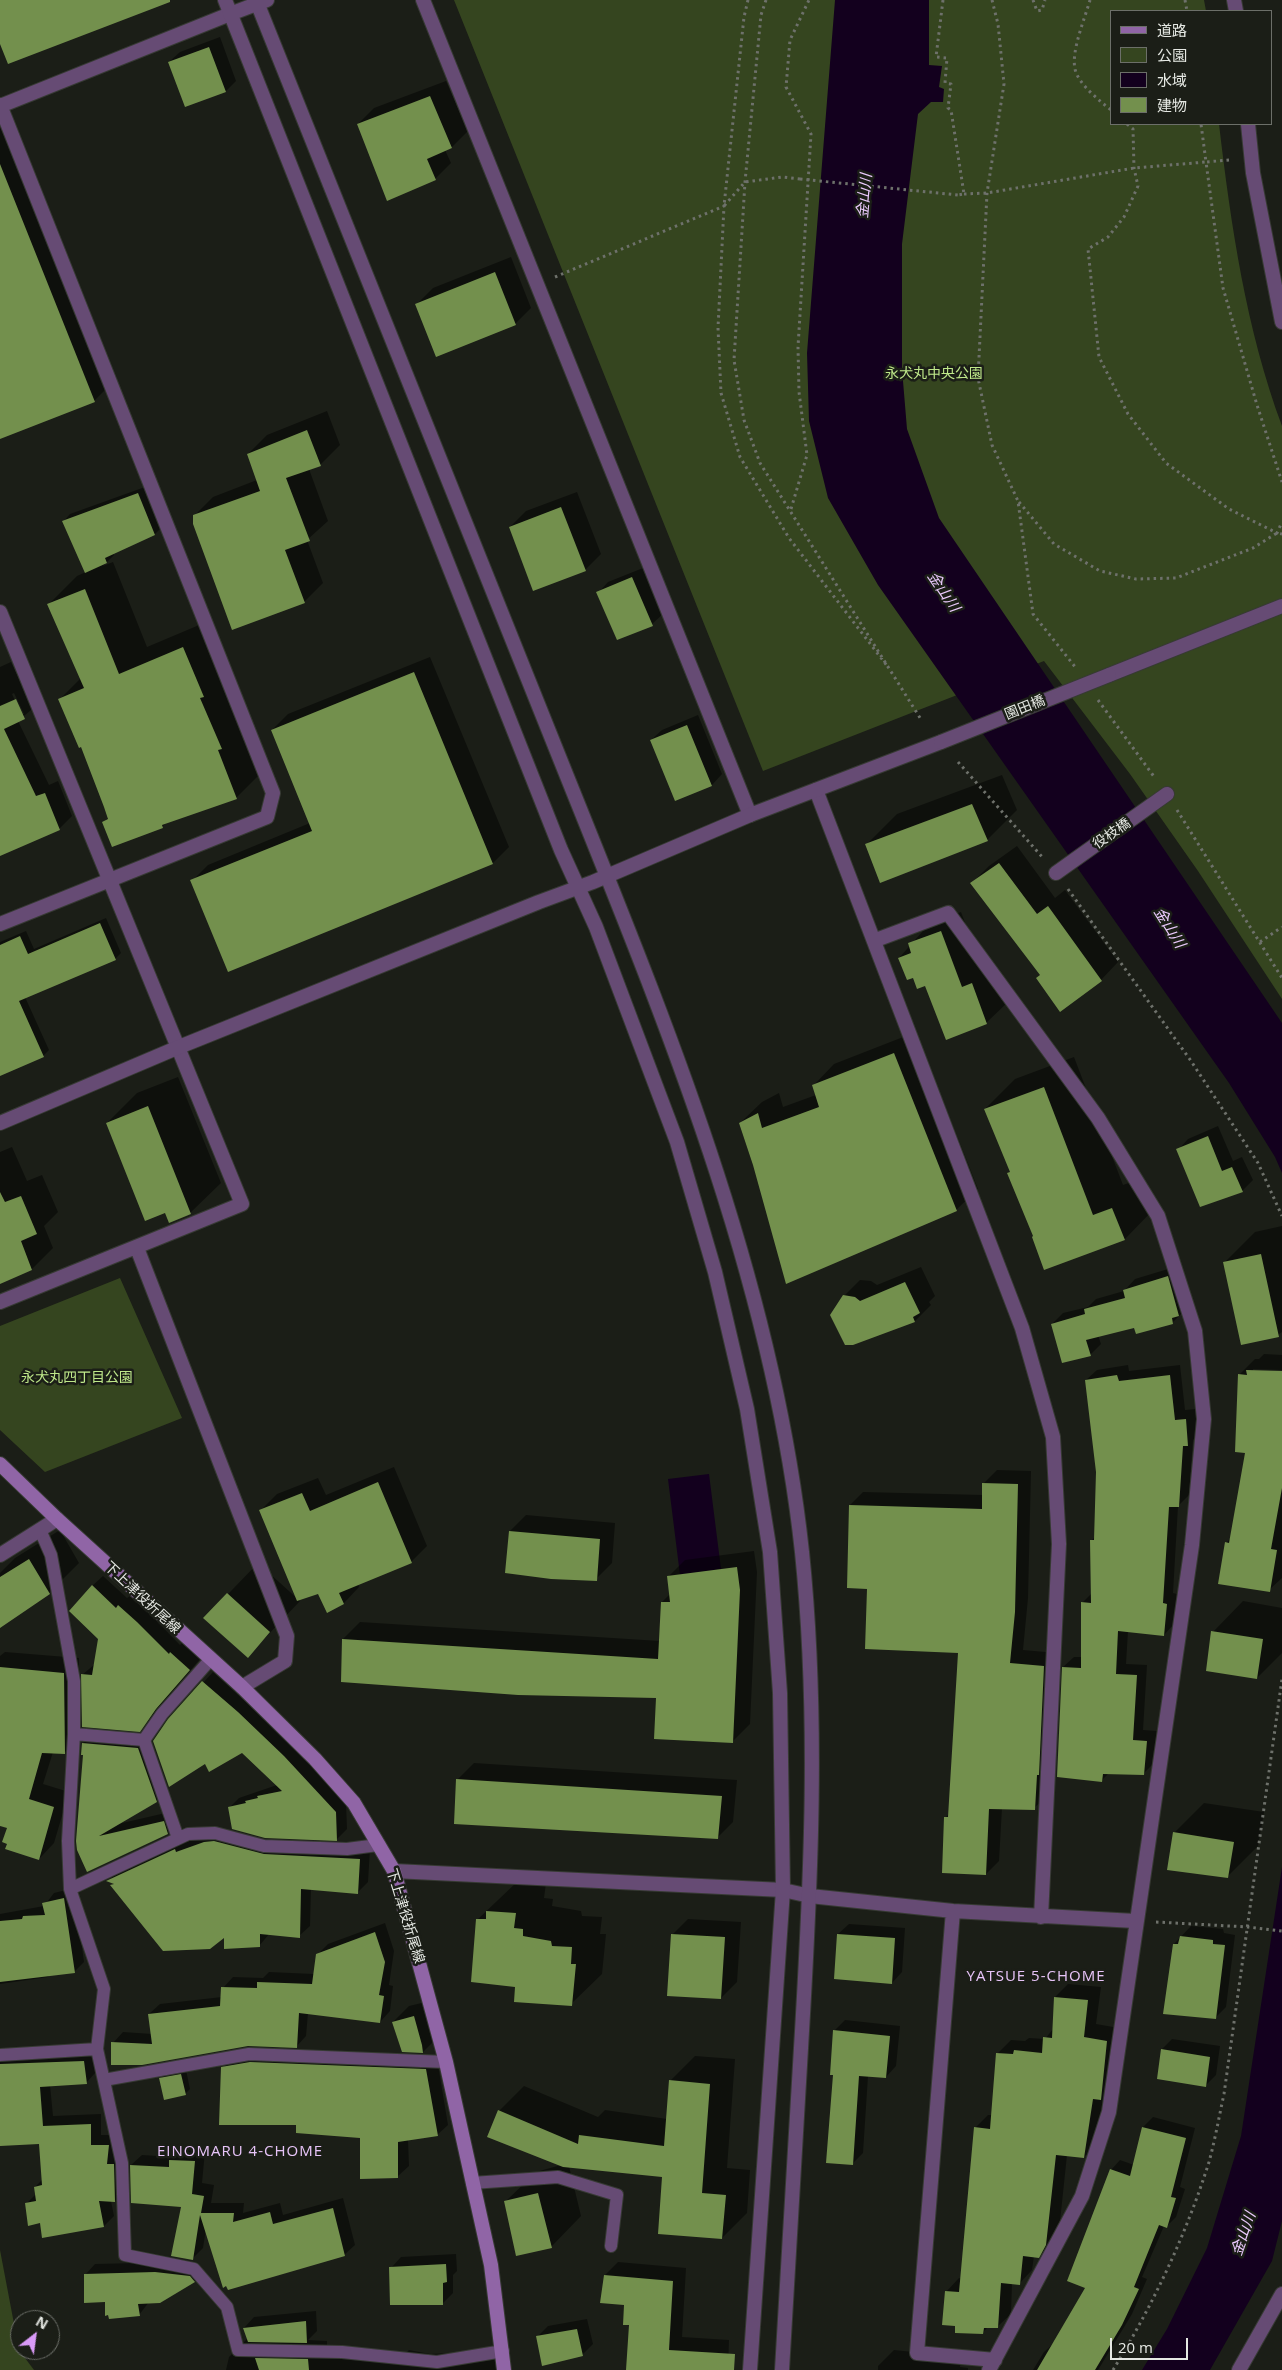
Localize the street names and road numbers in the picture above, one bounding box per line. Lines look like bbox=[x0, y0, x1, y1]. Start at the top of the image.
street label: 園田橋 bbox=[1002, 692, 1048, 724]
street label: 役枝橋 bbox=[1090, 815, 1134, 853]
street label: 下上津役折尾線 bbox=[100, 1558, 184, 1638]
street label: 下上津役折尾線 bbox=[383, 1867, 427, 1965]

